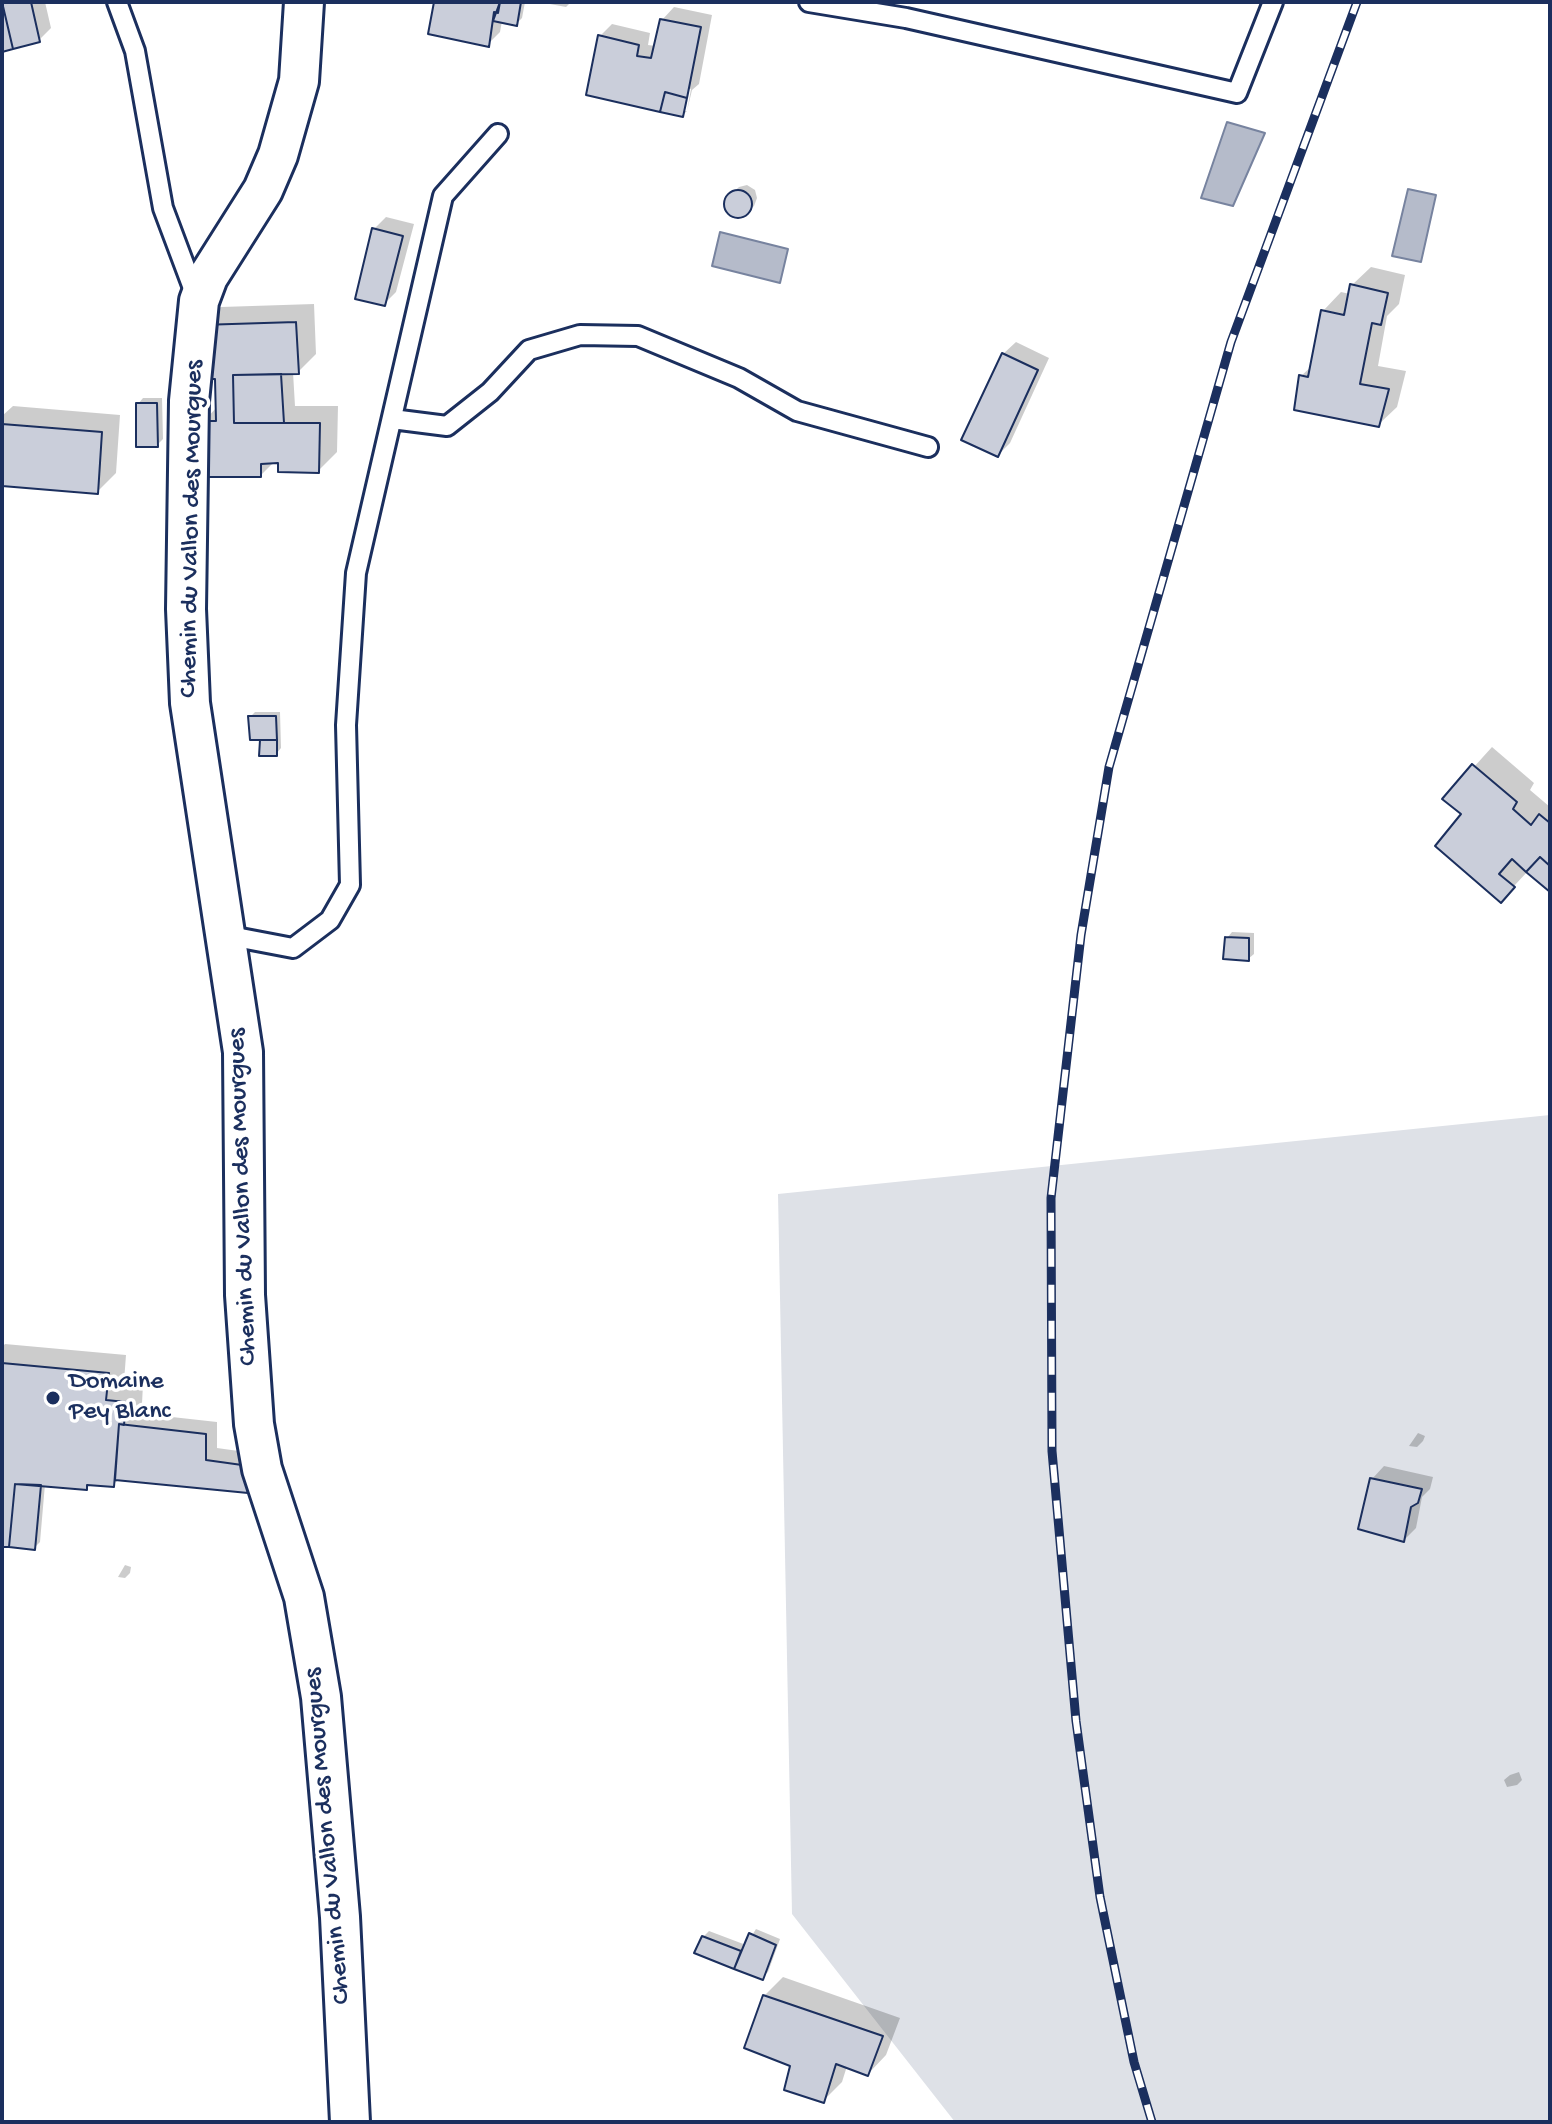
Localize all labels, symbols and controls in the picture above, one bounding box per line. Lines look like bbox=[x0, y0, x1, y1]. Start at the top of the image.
street label: Chemin du Vallon des Mourgues bbox=[174, 360, 212, 698]
street label: Chemin du Vallon des Mourgues bbox=[223, 1028, 265, 1366]
place label: Domaine Pey Blanc bbox=[69, 1367, 170, 1428]
marker: Domaine Pey Blanc bbox=[44, 1389, 62, 1407]
street label: Chemin du Vallon des Mourgues bbox=[299, 1667, 359, 2005]

